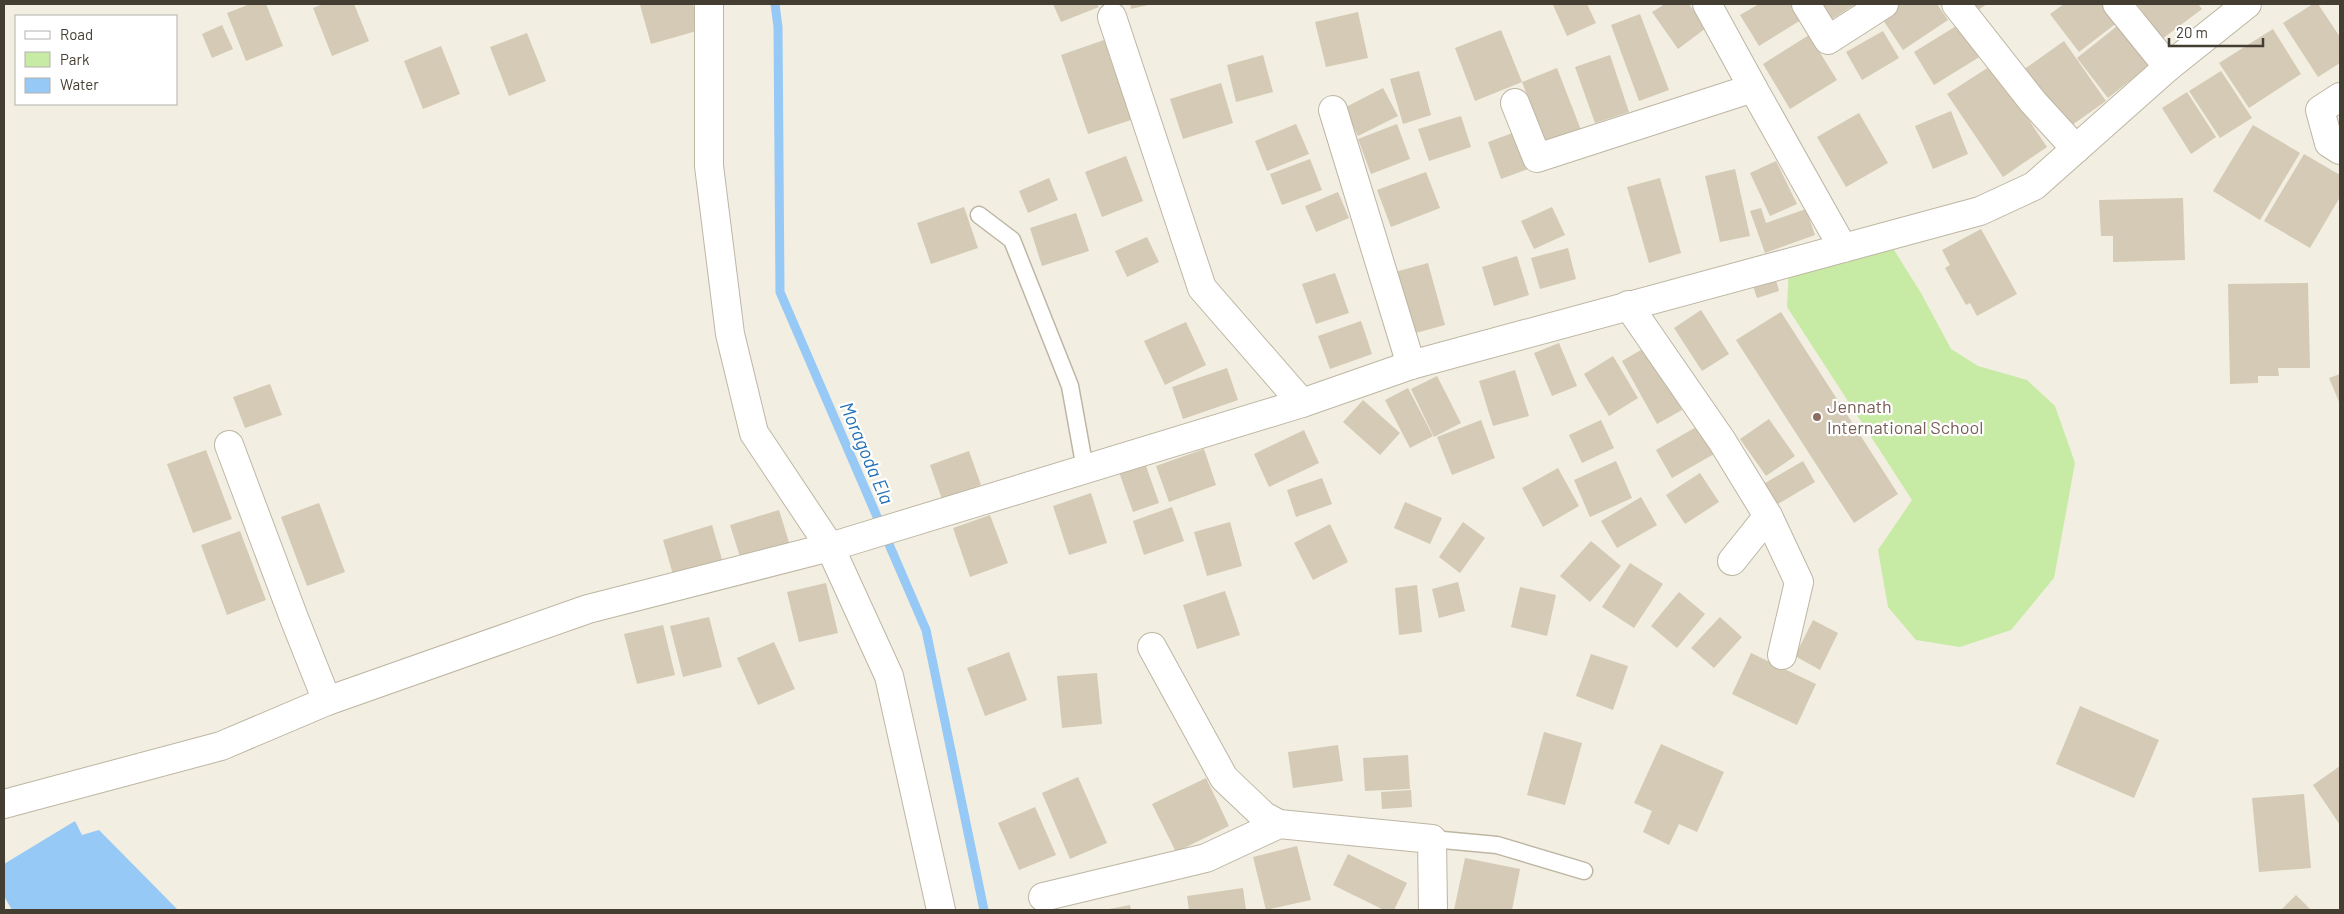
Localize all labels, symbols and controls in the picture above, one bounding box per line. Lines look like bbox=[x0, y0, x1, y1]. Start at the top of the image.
legend bbox=[15, 15, 178, 105]
scale bar bbox=[2169, 15, 2263, 47]
text: 20 m bbox=[2176, 23, 2208, 41]
text: Road bbox=[60, 25, 93, 43]
text: Park bbox=[60, 50, 90, 68]
text: Water bbox=[60, 75, 99, 93]
place label: Jennath International School bbox=[1827, 395, 1983, 438]
water label: Moragoda Ela bbox=[836, 398, 899, 507]
marker: Jennath International School bbox=[1811, 411, 1823, 423]

